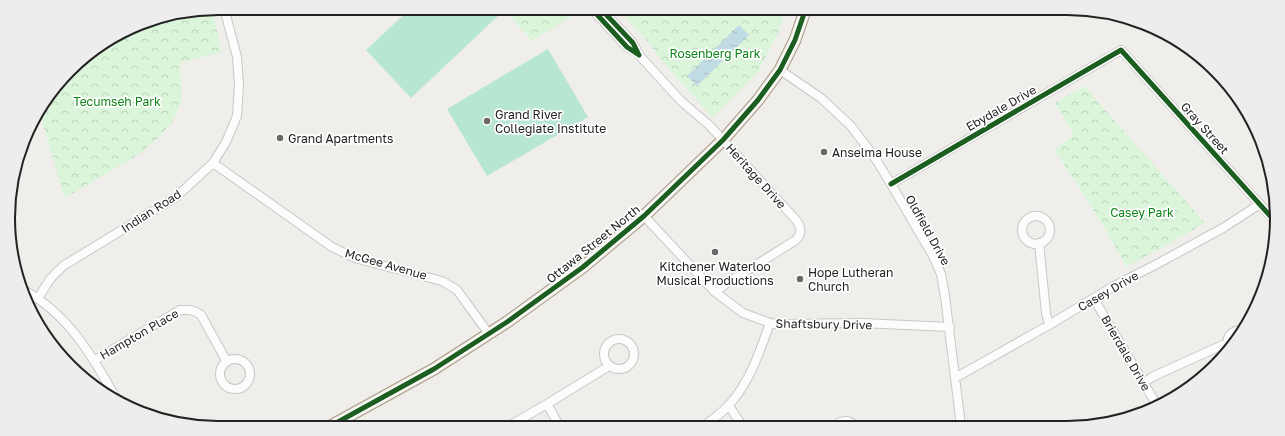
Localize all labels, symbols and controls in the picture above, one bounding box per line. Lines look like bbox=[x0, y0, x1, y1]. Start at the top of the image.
park label: Rosenberg Park bbox=[669, 46, 761, 61]
street label: Ebydale Drive bbox=[963, 82, 1039, 134]
park label: Tecumseh Park bbox=[73, 94, 161, 109]
street label: Gray Street bbox=[1178, 99, 1232, 157]
place label: Grand River Collegiate Institute bbox=[495, 107, 606, 136]
marker: Grand River Collegiate Institute bbox=[482, 116, 492, 126]
place label: Grand Apartments bbox=[288, 131, 393, 146]
marker: Grand Apartments bbox=[275, 133, 285, 143]
street label: Heritage Drive bbox=[723, 140, 789, 212]
place label: Anselma House bbox=[832, 145, 922, 160]
marker: Anselma House bbox=[819, 147, 829, 157]
street label: Indian Road bbox=[118, 186, 184, 236]
street label: Oldfield Drive bbox=[902, 192, 954, 268]
street label: Ottawa Street North bbox=[543, 202, 643, 286]
park label: Casey Park bbox=[1110, 205, 1174, 220]
street label: McGee Avenue bbox=[343, 245, 429, 283]
marker: Kitchener Waterloo Musical Productions bbox=[710, 247, 720, 257]
place label: Kitchener Waterloo Musical Productions bbox=[656, 259, 774, 288]
place label: Hope Lutheran Church bbox=[808, 265, 893, 294]
street label: Casey Drive bbox=[1075, 268, 1141, 314]
marker: Hope Lutheran Church bbox=[795, 274, 805, 284]
street label: Hampton Place bbox=[97, 305, 181, 363]
street label: Brierdale Drive bbox=[1098, 312, 1154, 394]
street label: Shaftsbury Drive bbox=[776, 316, 872, 332]

